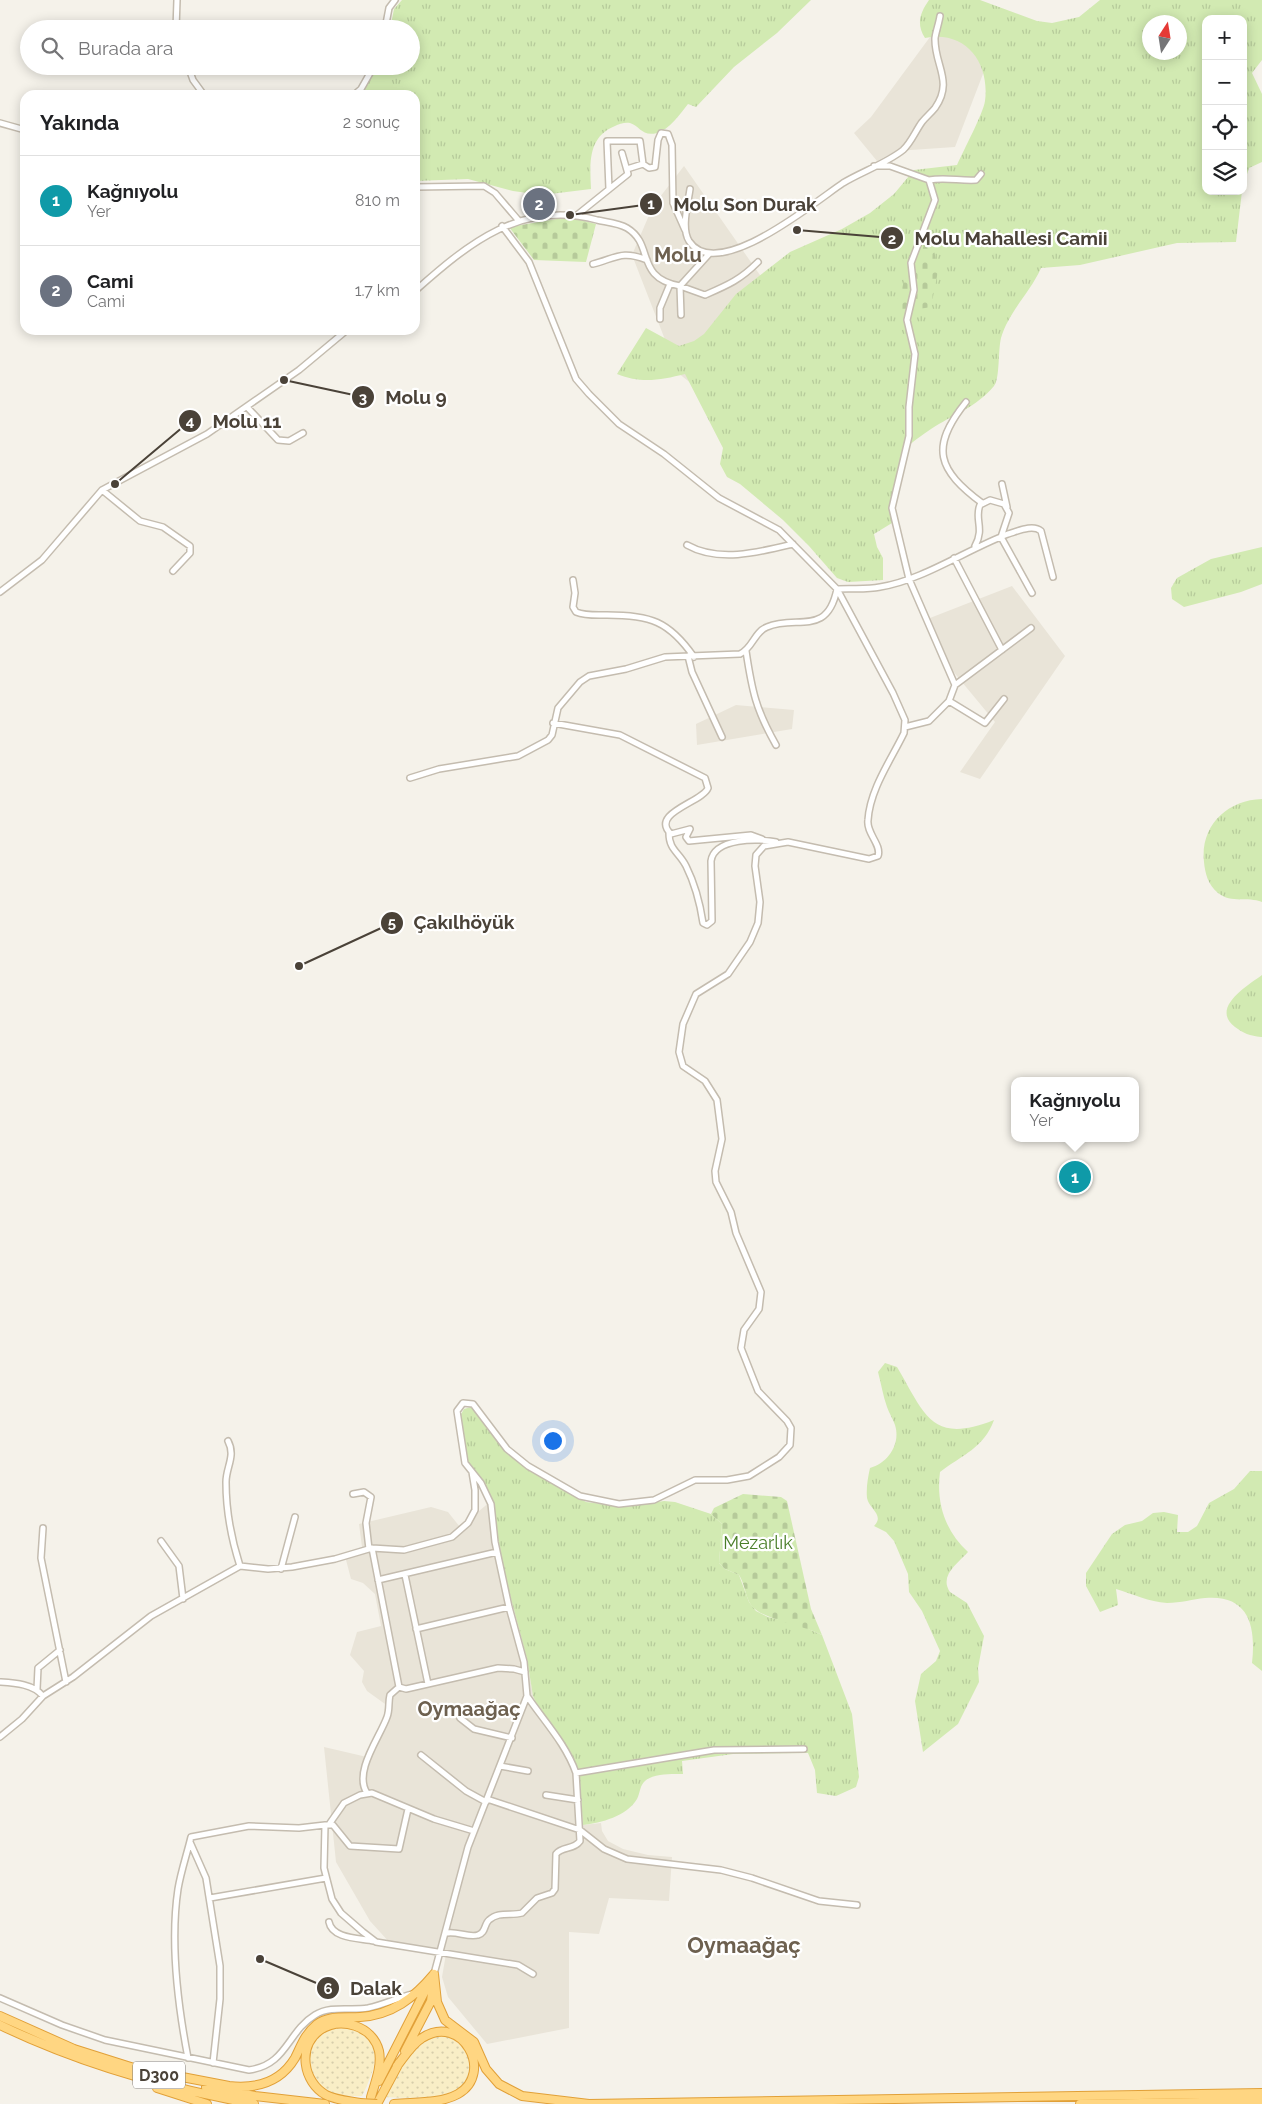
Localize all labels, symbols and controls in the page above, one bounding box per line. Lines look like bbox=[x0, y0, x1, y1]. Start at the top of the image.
north arrow bbox=[1142, 15, 1187, 60]
map controls bbox=[1202, 15, 1247, 195]
button: + bbox=[1202, 15, 1247, 60]
search box bbox=[20, 20, 420, 75]
icon: search bbox=[38, 34, 66, 62]
text: Burada ara bbox=[78, 37, 173, 59]
button: − bbox=[1202, 60, 1247, 105]
button: locate bbox=[1202, 105, 1247, 150]
text: Yakında bbox=[40, 110, 119, 135]
text: 2 sonuç bbox=[343, 113, 400, 132]
button: layers bbox=[1202, 150, 1247, 195]
text: Kağnıyolu bbox=[87, 180, 178, 202]
pin: 2 bbox=[523, 185, 555, 223]
callout: Molu Son Durak bbox=[638, 187, 827, 221]
text: 1 bbox=[52, 191, 60, 210]
text: 810 m bbox=[355, 191, 400, 210]
text: Molu Son Durak bbox=[673, 193, 817, 215]
text: 1 bbox=[647, 195, 655, 213]
text: Yer bbox=[87, 202, 111, 221]
callout: Molu Mahallesi Camii bbox=[880, 221, 1118, 255]
text: Molu Mahallesi Camii bbox=[914, 227, 1108, 249]
text: 2 bbox=[888, 230, 896, 248]
district label: Molu bbox=[654, 243, 702, 267]
text: Cami bbox=[87, 270, 133, 292]
text: 2 bbox=[51, 281, 61, 300]
text: 1.7 km bbox=[355, 281, 400, 300]
text: Cami bbox=[87, 292, 125, 311]
callout: Molu 9 bbox=[350, 380, 457, 414]
text: Molu 9 bbox=[385, 386, 447, 408]
text: 3 bbox=[359, 389, 367, 407]
callout: Molu 11 bbox=[177, 404, 291, 438]
text: Molu 11 bbox=[213, 410, 281, 432]
text: 4 bbox=[186, 412, 195, 430]
callout: Çakılhöyük bbox=[379, 906, 525, 940]
text: Çakılhöyük bbox=[414, 911, 515, 933]
text: 5 bbox=[388, 914, 396, 932]
popup bbox=[1011, 1077, 1139, 1142]
text: Kağnıyolu bbox=[1029, 1089, 1121, 1111]
text: Yer bbox=[1029, 1111, 1053, 1130]
pin: 1 bbox=[1059, 1158, 1091, 1196]
your location bbox=[540, 1428, 566, 1454]
park label: Mezarlık bbox=[723, 1532, 793, 1553]
district label: Oymaağaç bbox=[417, 1697, 521, 1721]
district label: Oymaağaç bbox=[687, 1932, 801, 1958]
callout: Dalak bbox=[315, 1971, 412, 2005]
text: Dalak bbox=[350, 1977, 402, 1999]
text: 6 bbox=[323, 1980, 333, 1998]
road number: D300 bbox=[133, 2062, 185, 2088]

